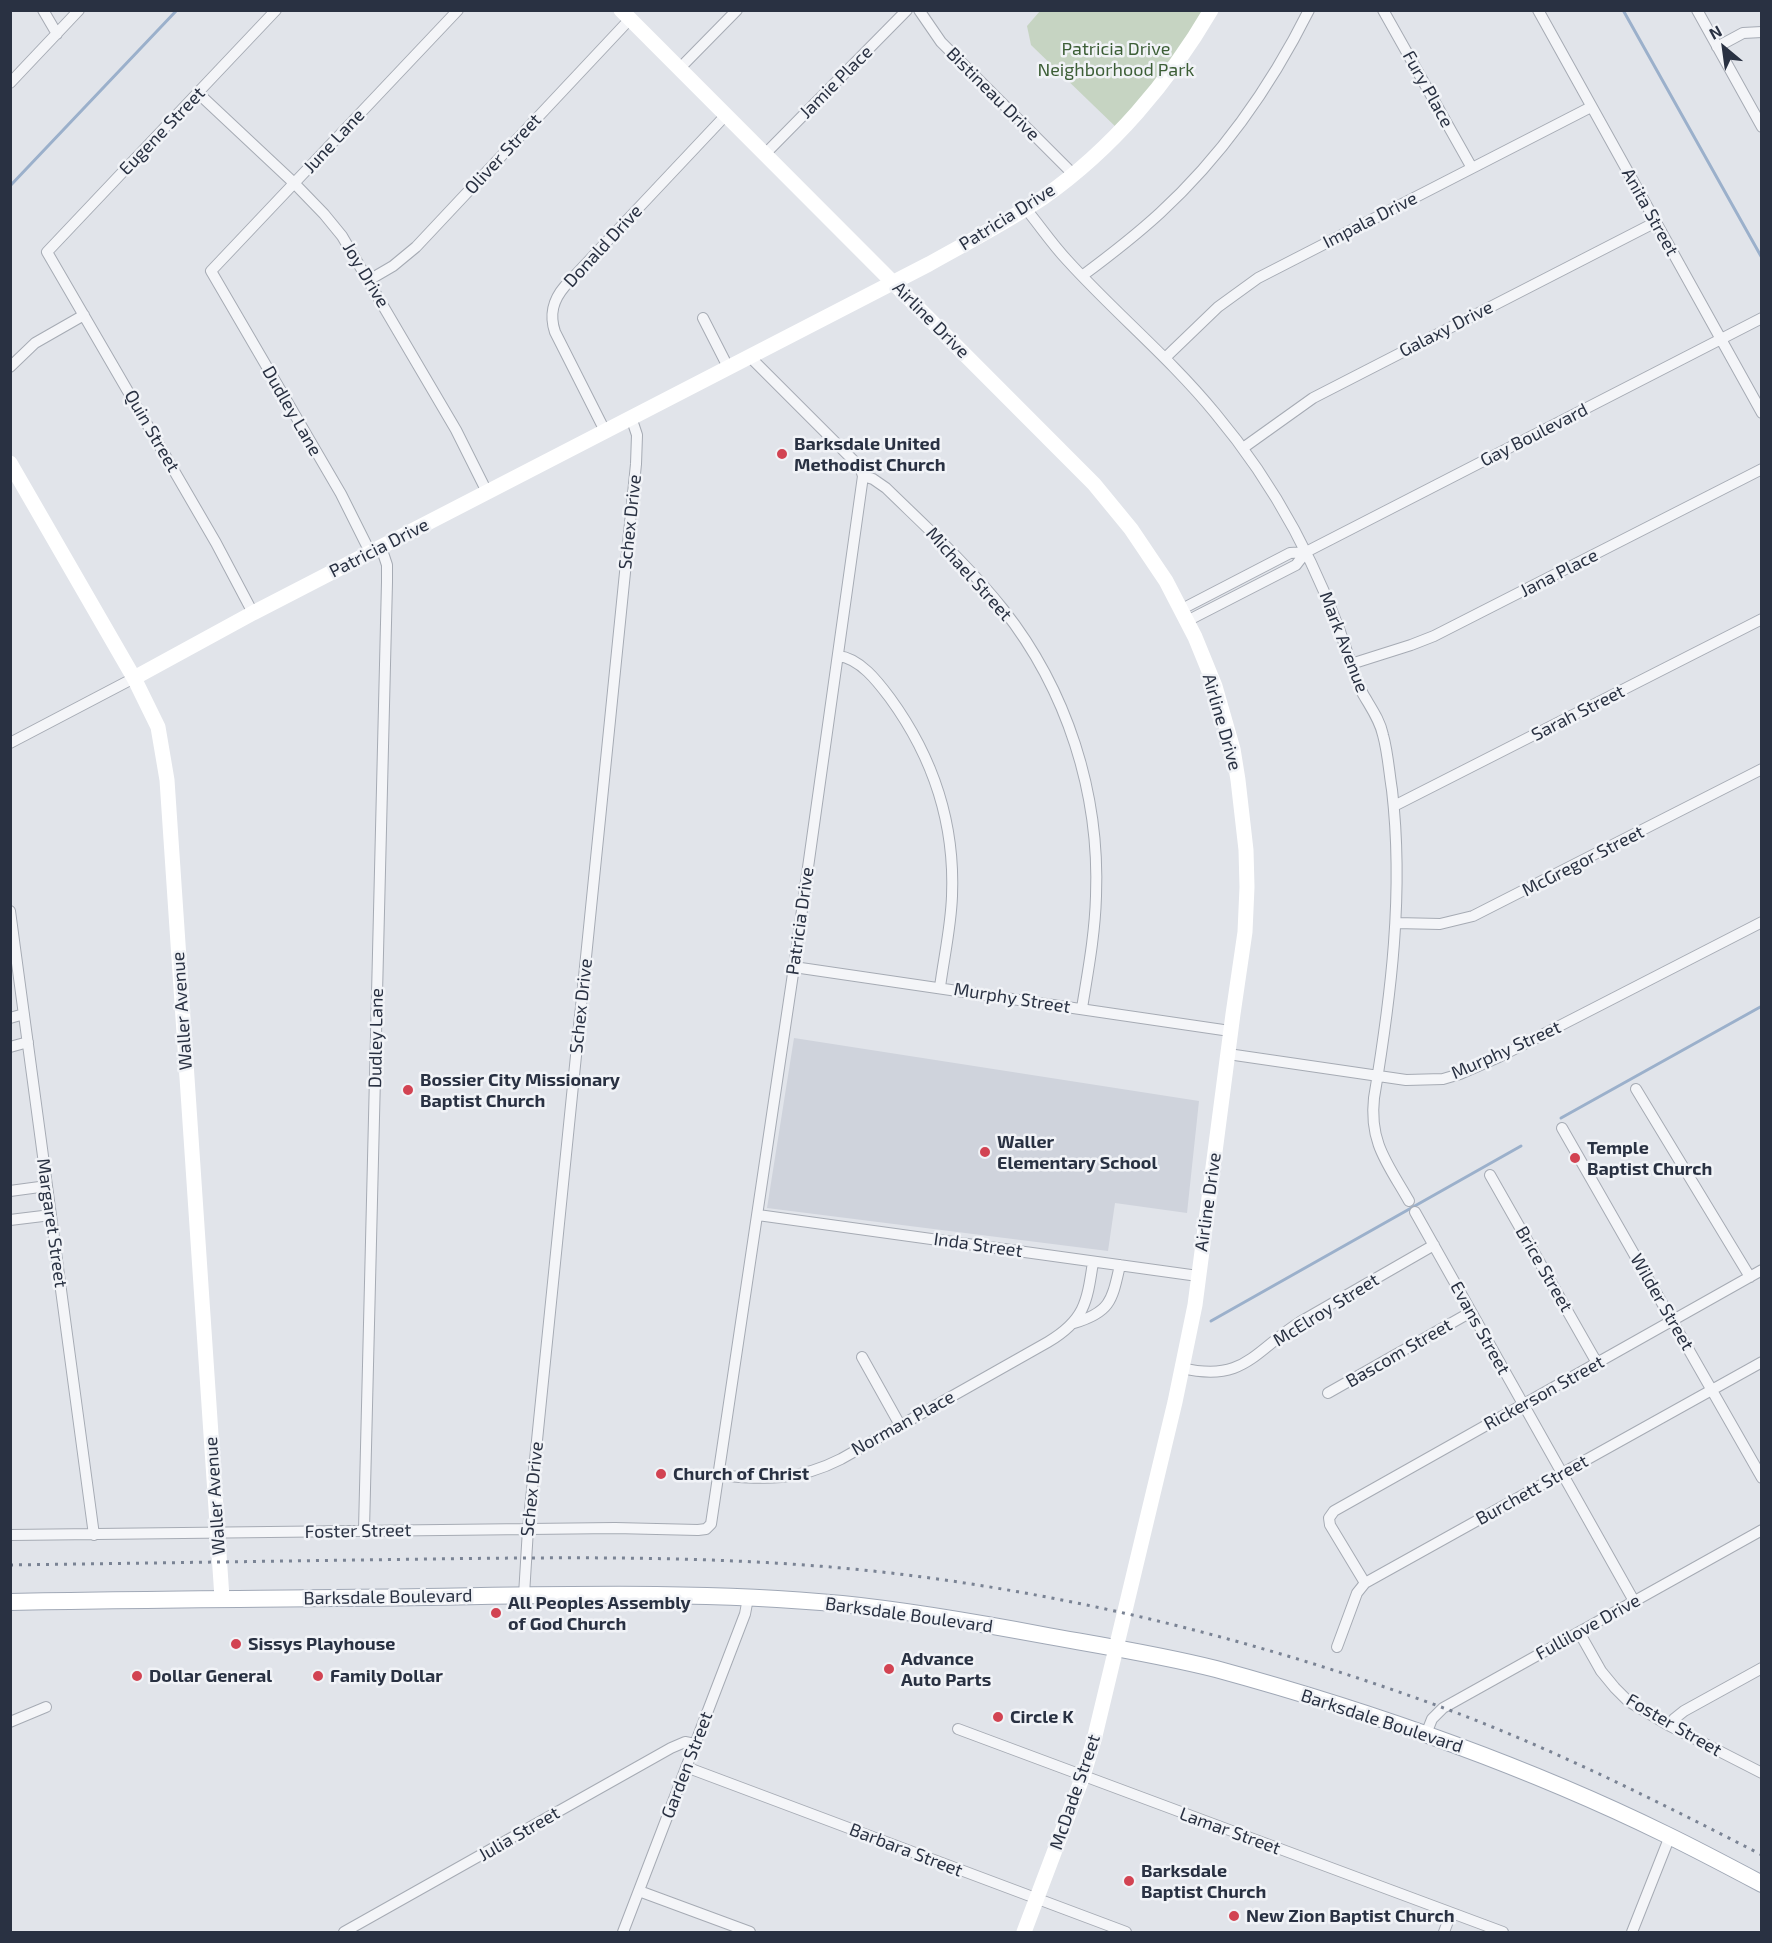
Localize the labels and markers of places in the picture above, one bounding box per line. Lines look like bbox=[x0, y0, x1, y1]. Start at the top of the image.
place label: Barksdale United Methodist Church bbox=[794, 433, 946, 476]
marker: Barksdale United Methodist Church bbox=[775, 447, 789, 461]
place label: Bossier City Missionary Baptist Church bbox=[420, 1069, 620, 1112]
marker: Bossier City Missionary Baptist Church bbox=[401, 1083, 415, 1097]
place label: Waller Elementary School bbox=[997, 1131, 1157, 1174]
place label: Temple Baptist Church bbox=[1587, 1137, 1712, 1180]
marker: Waller Elementary School bbox=[978, 1145, 992, 1159]
marker: Temple Baptist Church bbox=[1568, 1151, 1582, 1165]
place label: Church of Christ bbox=[673, 1463, 809, 1485]
marker: Church of Christ bbox=[654, 1467, 668, 1481]
place label: All Peoples Assembly of God Church bbox=[508, 1592, 691, 1634]
marker: All Peoples Assembly of God Church bbox=[489, 1606, 503, 1620]
place label: Sissys Playhouse bbox=[248, 1633, 395, 1655]
marker: Sissys Playhouse bbox=[229, 1637, 243, 1651]
place label: Advance Auto Parts bbox=[901, 1648, 991, 1690]
marker: Advance Auto Parts bbox=[882, 1662, 896, 1676]
place label: Dollar General bbox=[149, 1665, 272, 1687]
place label: Family Dollar bbox=[330, 1665, 443, 1687]
marker: Dollar General bbox=[130, 1669, 144, 1683]
marker: Family Dollar bbox=[311, 1669, 325, 1683]
place label: Circle K bbox=[1010, 1706, 1074, 1728]
marker: Circle K bbox=[991, 1710, 1005, 1724]
place label: Barksdale Baptist Church bbox=[1141, 1860, 1266, 1902]
marker: Barksdale Baptist Church bbox=[1122, 1874, 1136, 1888]
place label: New Zion Baptist Church bbox=[1246, 1905, 1454, 1927]
marker: New Zion Baptist Church bbox=[1227, 1909, 1241, 1923]

